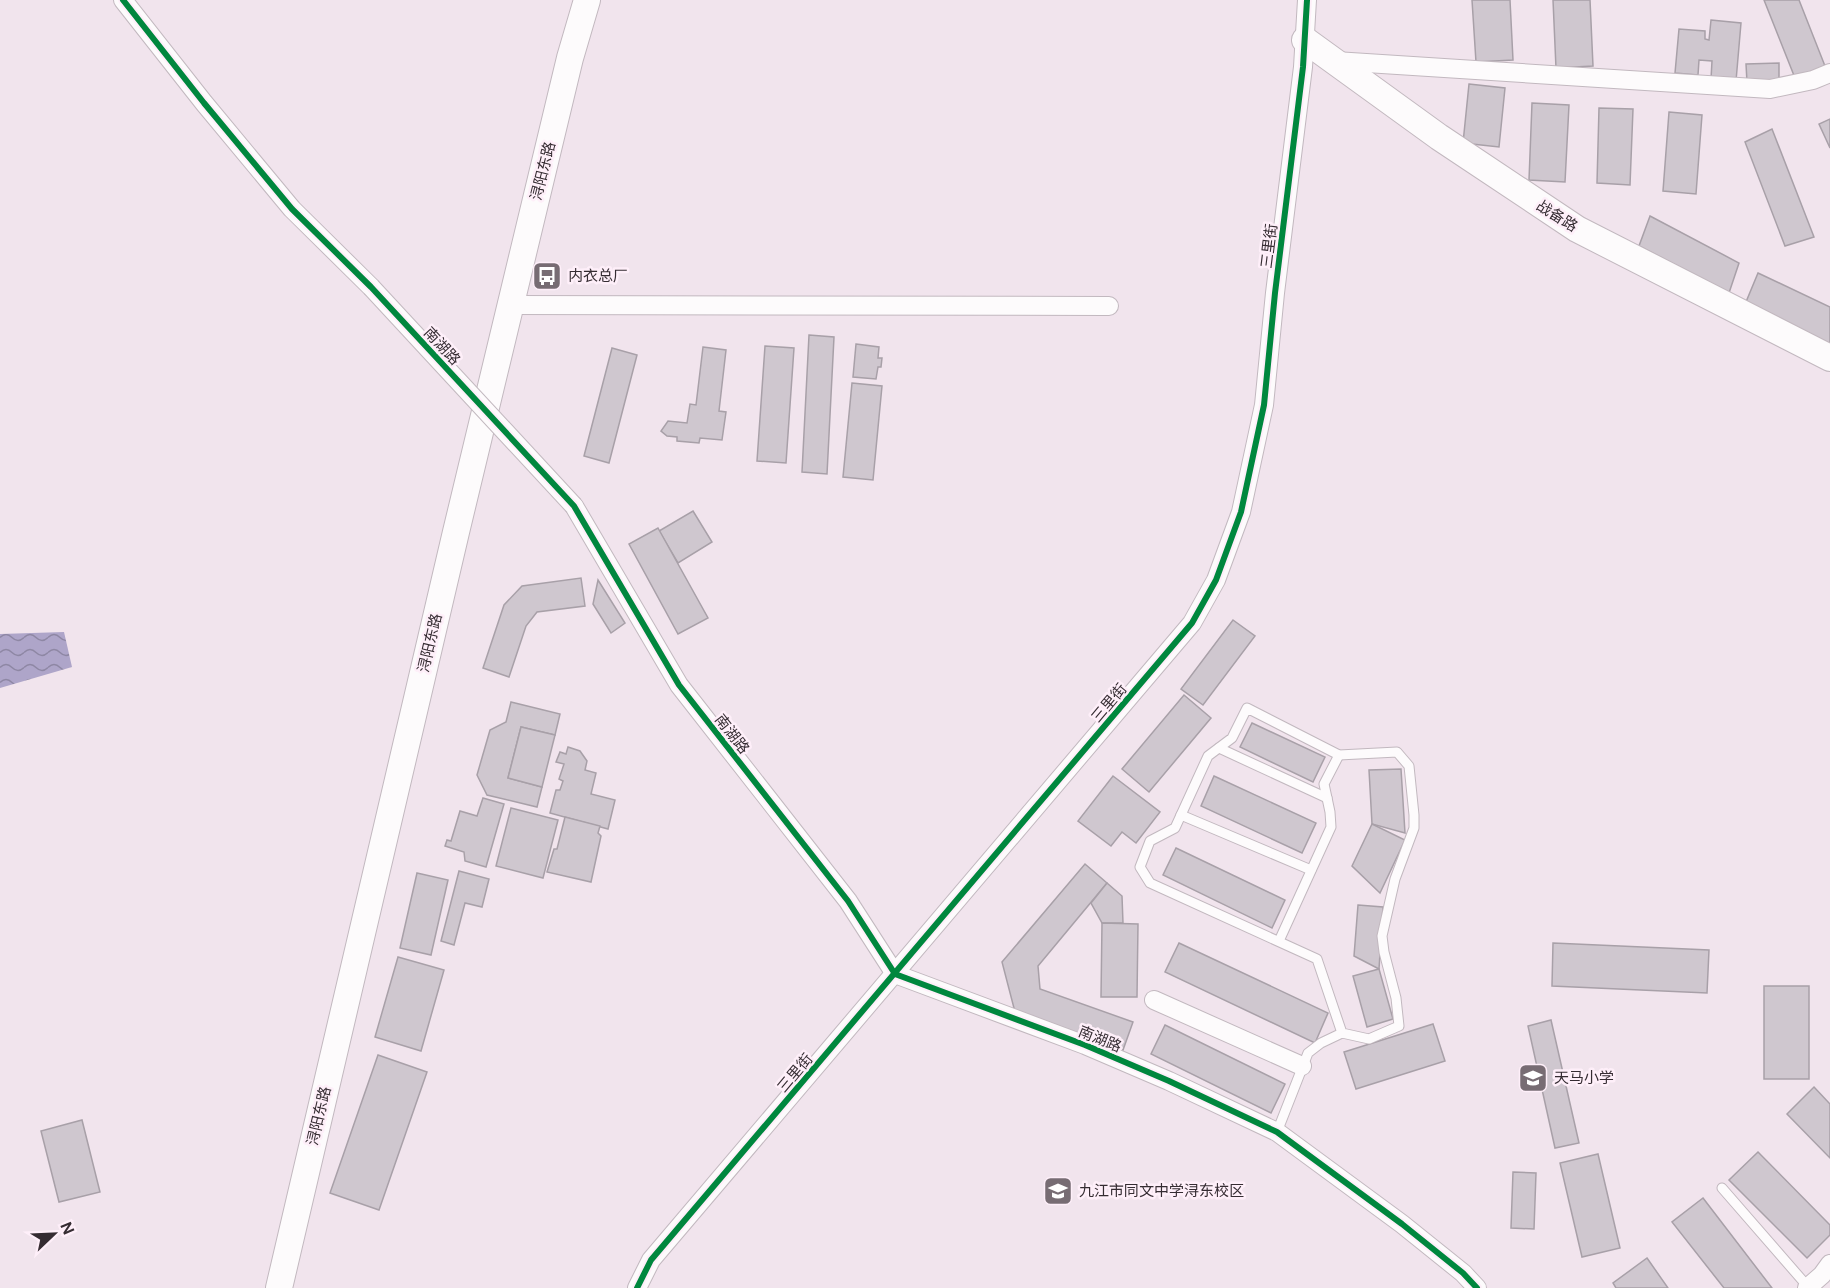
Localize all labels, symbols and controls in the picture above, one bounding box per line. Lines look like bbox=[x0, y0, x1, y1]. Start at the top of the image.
street label: 浔阳东路 bbox=[526, 139, 560, 203]
street label: 战备路 bbox=[1533, 196, 1581, 236]
street label: 三里街 bbox=[1256, 222, 1282, 270]
bus stop icon: 内衣总厂 bbox=[531, 260, 563, 292]
place label: 内衣总厂 bbox=[568, 266, 628, 286]
street label: 南湖路 bbox=[419, 323, 465, 369]
street label: 浔阳东路 bbox=[414, 612, 446, 674]
street label: 三里街 bbox=[1087, 679, 1131, 727]
street label: 南湖路 bbox=[710, 710, 754, 758]
street label: 南湖路 bbox=[1075, 1021, 1125, 1057]
street label: 三里街 bbox=[773, 1049, 817, 1097]
school or university icon: 天马小学 bbox=[1517, 1062, 1549, 1094]
place label: 天马小学 bbox=[1554, 1068, 1614, 1088]
street label: 浔阳东路 bbox=[303, 1085, 335, 1147]
school or university icon: 九江市同文中学浔东校区 bbox=[1042, 1175, 1074, 1207]
place label: 九江市同文中学浔东校区 bbox=[1079, 1181, 1244, 1201]
north arrow bbox=[24, 1204, 84, 1264]
text: N bbox=[55, 1219, 79, 1238]

